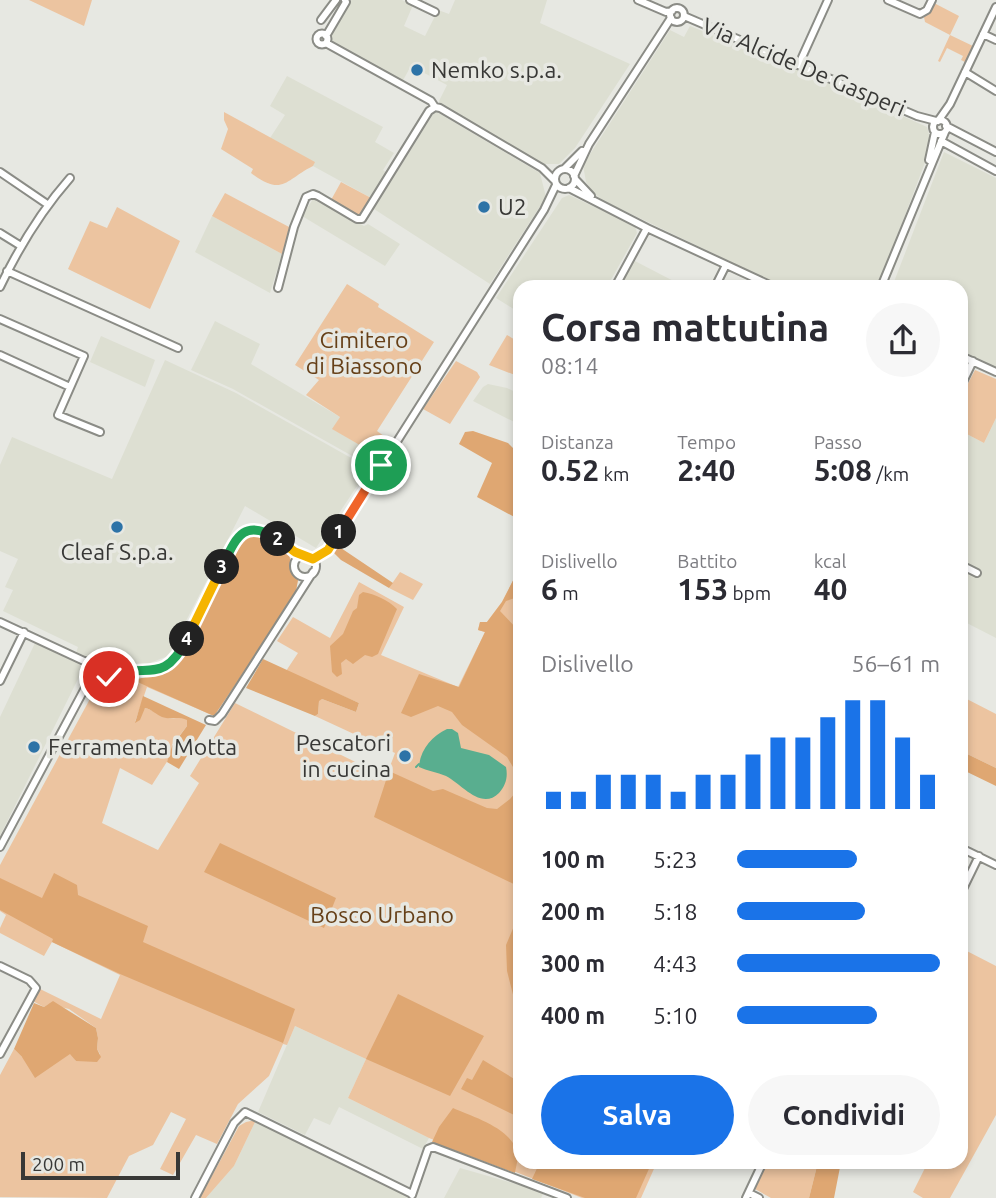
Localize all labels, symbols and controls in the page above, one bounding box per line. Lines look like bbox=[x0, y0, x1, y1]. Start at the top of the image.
street label: Via Alcide De Gasperi bbox=[699, 12, 910, 121]
place label: Nemko s.p.a. bbox=[431, 57, 562, 82]
marker: Nemko s.p.a. bbox=[409, 62, 425, 78]
place label: U2 bbox=[498, 194, 527, 219]
marker: U2 bbox=[476, 199, 492, 215]
button: share bbox=[866, 303, 940, 377]
text: Corsa mattutina bbox=[541, 306, 829, 348]
park label: Cimitero di Biassono bbox=[306, 327, 422, 378]
text: 08:14 bbox=[541, 353, 599, 378]
text: Distanza bbox=[541, 431, 614, 453]
text: Tempo bbox=[677, 431, 736, 453]
text: Passo bbox=[814, 431, 862, 453]
pin bbox=[351, 435, 411, 495]
icon: arrive bbox=[362, 446, 400, 484]
text: 0.52 bbox=[541, 453, 599, 487]
text: 2:40 bbox=[677, 453, 735, 487]
text: 5:08 bbox=[814, 453, 872, 487]
text: km bbox=[599, 463, 629, 485]
text: /km bbox=[872, 463, 909, 485]
pin: 1 bbox=[322, 514, 356, 550]
marker: Cleaf S.p.a. bbox=[109, 519, 125, 535]
text: 1 bbox=[333, 520, 344, 542]
pin: 2 bbox=[260, 522, 296, 556]
text: 2 bbox=[272, 527, 283, 549]
place label: Cleaf S.p.a. bbox=[60, 539, 174, 564]
pin: 3 bbox=[204, 550, 240, 584]
text: Dislivello bbox=[541, 550, 618, 572]
text: Battito bbox=[677, 550, 737, 572]
text: kcal bbox=[814, 550, 846, 572]
text: 3 bbox=[216, 555, 227, 577]
text: 6 bbox=[541, 572, 558, 606]
text: 153 bbox=[677, 572, 728, 606]
text: 40 bbox=[814, 572, 848, 606]
text: m bbox=[558, 582, 579, 604]
text: bpm bbox=[728, 582, 771, 604]
pin: 4 bbox=[170, 622, 204, 656]
text: 4 bbox=[181, 627, 192, 649]
pin bbox=[79, 647, 139, 707]
text: Dislivello bbox=[541, 651, 634, 676]
text: 56–61 m bbox=[852, 651, 940, 676]
icon: check bbox=[90, 658, 128, 696]
place label: Pescatori in cucina bbox=[296, 730, 391, 781]
place label: Ferramenta Motta bbox=[48, 734, 237, 759]
marker: Ferramenta Motta bbox=[26, 739, 42, 755]
marker: Pescatori in cucina bbox=[397, 748, 413, 764]
text: 100 m bbox=[541, 847, 605, 872]
text: 5:23 bbox=[653, 847, 698, 872]
text: 200 m bbox=[541, 899, 605, 924]
text: 5:18 bbox=[653, 899, 698, 924]
park label: Bosco Urbano bbox=[310, 902, 454, 927]
text: 300 m bbox=[541, 951, 605, 976]
text: 4:43 bbox=[653, 951, 698, 976]
text: 400 m bbox=[541, 1003, 605, 1028]
text: 5:10 bbox=[653, 1003, 698, 1028]
button: Salva bbox=[541, 1075, 734, 1155]
button: Condividi bbox=[748, 1075, 940, 1155]
scale bar bbox=[21, 1149, 180, 1181]
text: 200 m bbox=[32, 1153, 85, 1175]

